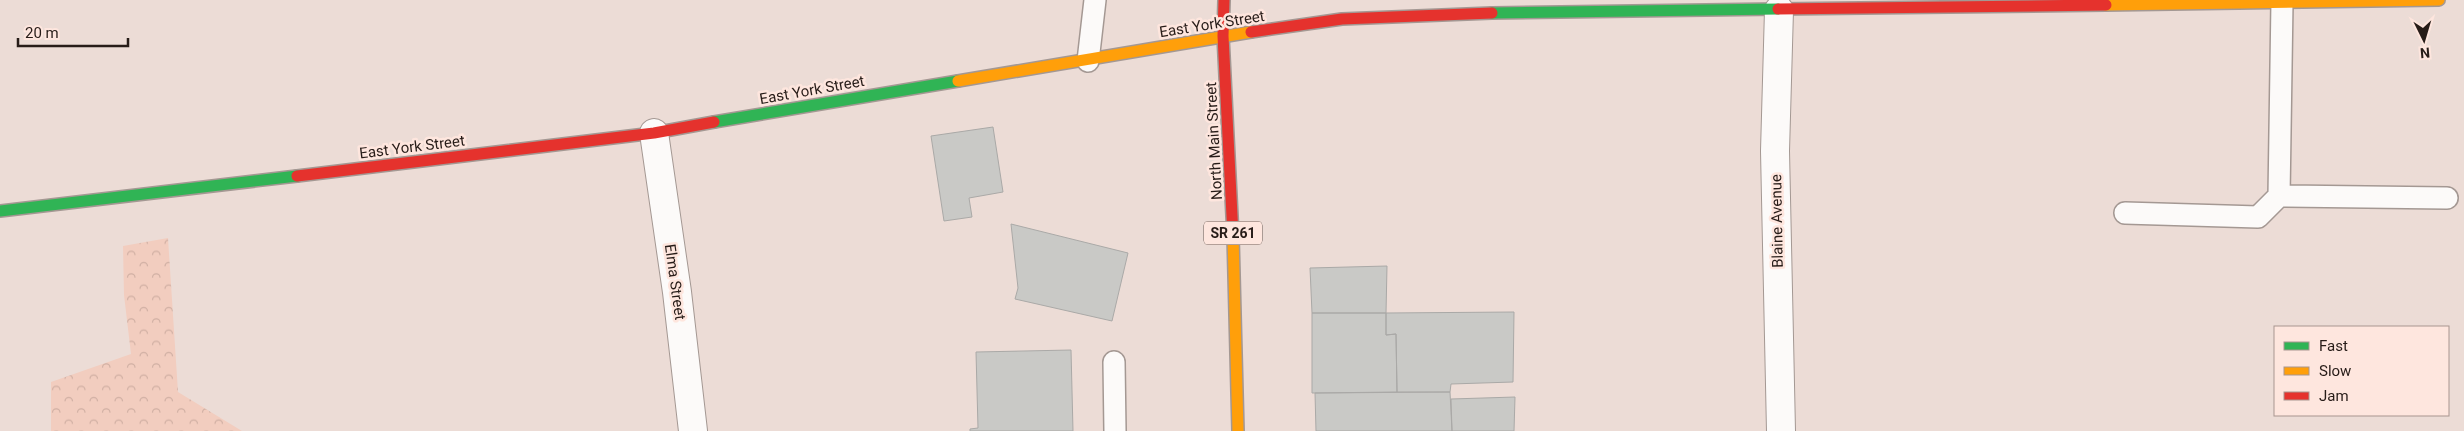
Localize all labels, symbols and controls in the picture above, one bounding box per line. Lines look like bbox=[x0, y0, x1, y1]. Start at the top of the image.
street label: East York Street bbox=[1158, 7, 1266, 41]
scale bar bbox=[18, 15, 128, 47]
north arrow bbox=[2399, 15, 2449, 65]
text: 20 m bbox=[25, 24, 59, 42]
text: N bbox=[2420, 45, 2431, 61]
street label: East York Street bbox=[758, 72, 866, 108]
street label: North Main Street bbox=[1202, 81, 1226, 200]
street label: East York Street bbox=[358, 132, 466, 162]
street label: Blaine Avenue bbox=[1767, 174, 1787, 268]
road number: SR 261 bbox=[1204, 222, 1262, 244]
street label: Elma Street bbox=[661, 243, 689, 321]
legend bbox=[2274, 326, 2449, 416]
text: Fast bbox=[2319, 337, 2348, 355]
text: Slow bbox=[2319, 362, 2351, 380]
text: Jam bbox=[2319, 387, 2349, 405]

